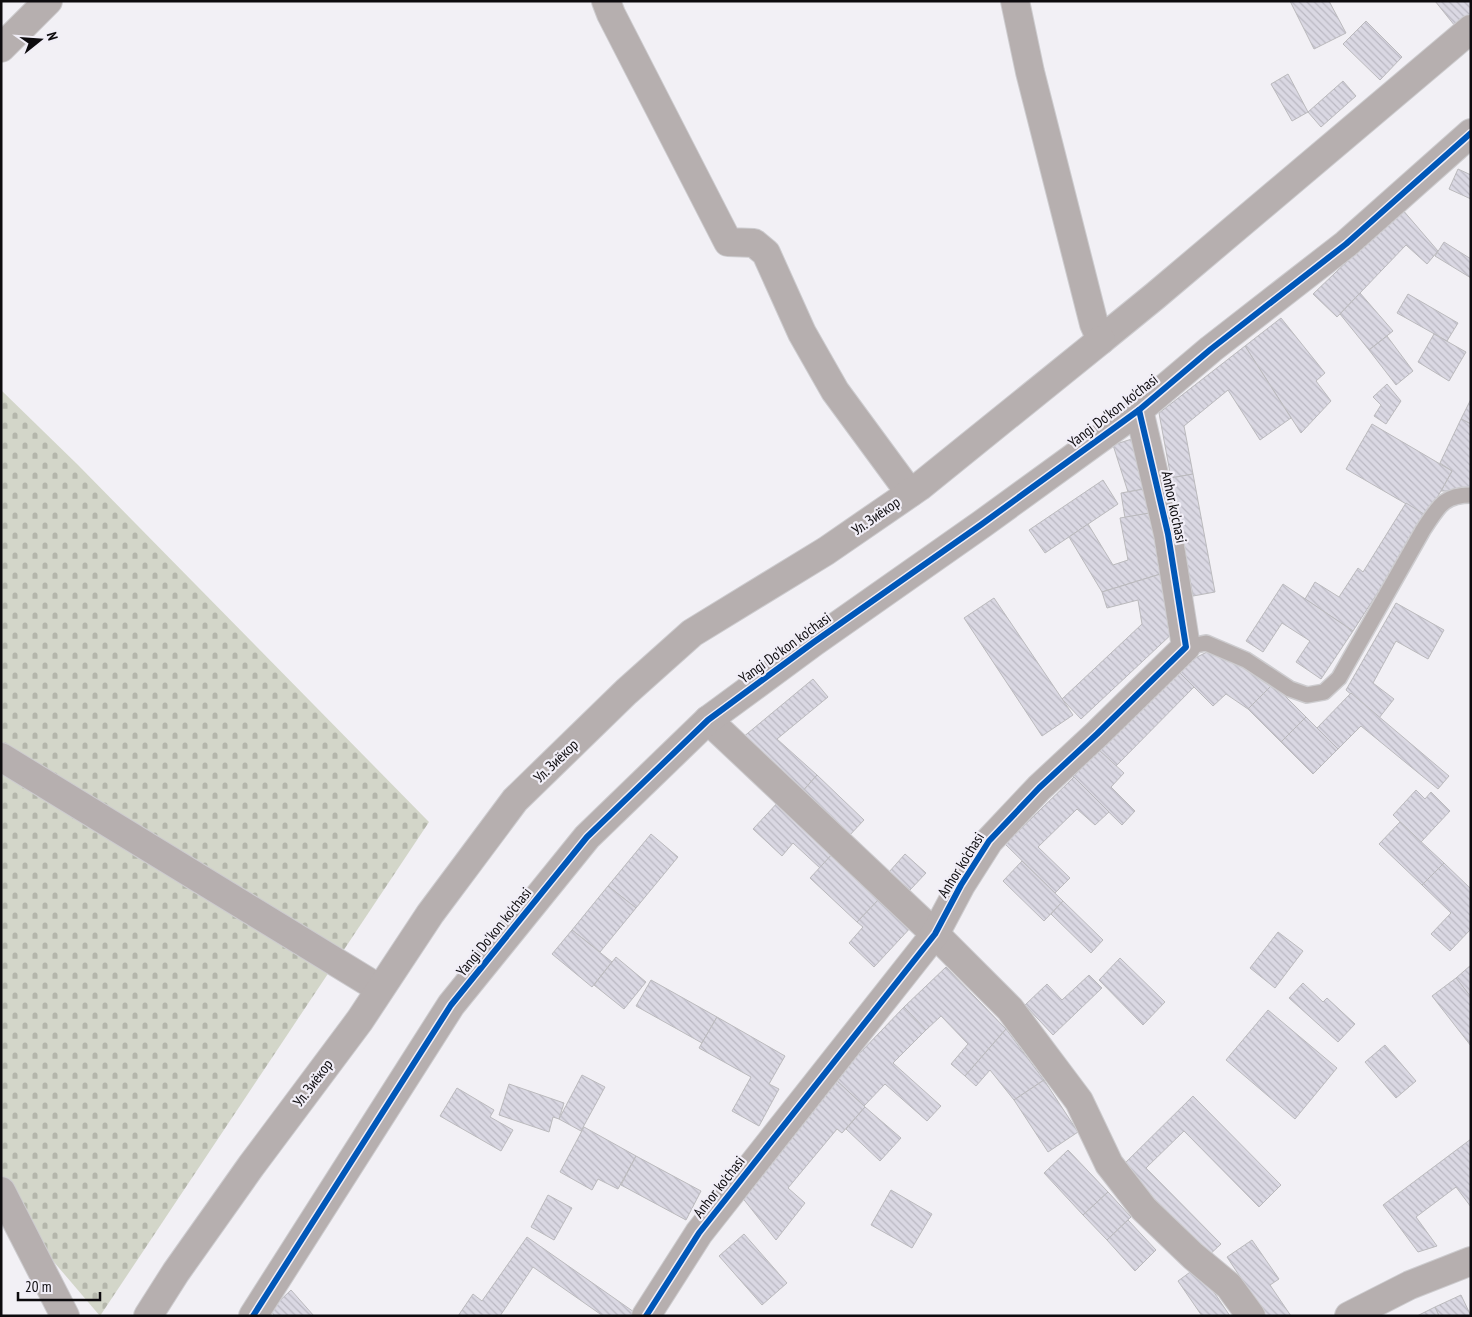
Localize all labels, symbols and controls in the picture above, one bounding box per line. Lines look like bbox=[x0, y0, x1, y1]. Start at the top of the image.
north arrow bbox=[15, 15, 65, 65]
text: N bbox=[43, 30, 62, 42]
street label: Yangi Do'kon ko'chasi bbox=[1064, 370, 1161, 452]
street label: Anhor ko'chasi bbox=[1158, 469, 1191, 545]
street label: Ул. Зиёкор bbox=[848, 492, 904, 539]
street label: Yangi Do'kon ko'chasi bbox=[735, 608, 834, 687]
street label: Ул. Зиёкор bbox=[529, 735, 582, 786]
street label: Anhor ko'chasi bbox=[933, 829, 988, 901]
street label: Yangi Do'kon ko'chasi bbox=[452, 883, 535, 980]
street label: Ул. Зиёкор bbox=[289, 1055, 337, 1110]
street label: Anhor ko'chasi bbox=[689, 1152, 749, 1221]
scale bar bbox=[18, 1270, 100, 1302]
text: 20 m bbox=[25, 1277, 51, 1296]

